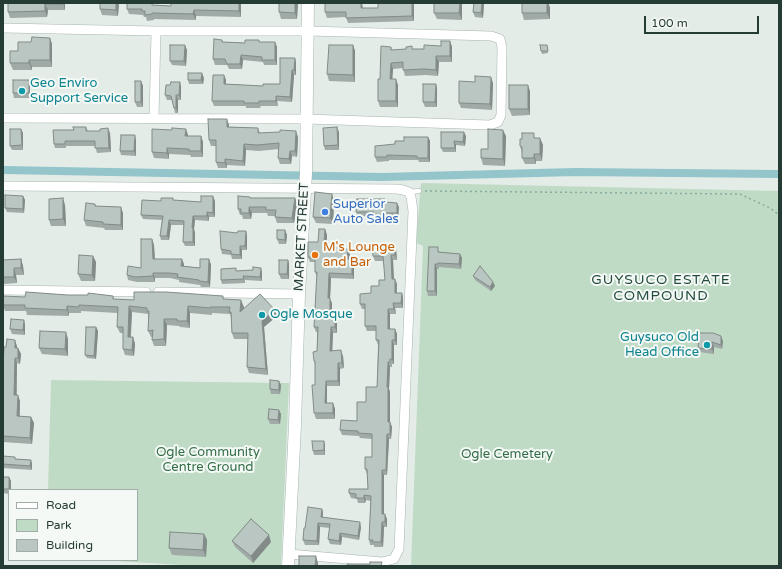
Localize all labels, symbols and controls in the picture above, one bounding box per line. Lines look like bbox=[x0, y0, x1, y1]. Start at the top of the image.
scale bar bbox=[646, 8, 761, 34]
text: 100 m bbox=[651, 16, 688, 30]
place label: Geo Enviro Support Service bbox=[30, 76, 128, 107]
marker: Geo Enviro Support Service bbox=[17, 86, 27, 96]
street label: MARKET STREET bbox=[291, 182, 313, 292]
place label: Superior Auto Sales bbox=[333, 197, 399, 228]
marker: Superior Auto Sales bbox=[320, 207, 330, 217]
place label: M's Lounge and Bar bbox=[323, 240, 395, 271]
marker: M's Lounge and Bar bbox=[310, 250, 320, 260]
district label: GUYSUCO ESTATE COMPOUND bbox=[591, 272, 731, 304]
place label: Ogle Mosque bbox=[270, 307, 352, 323]
marker: Ogle Mosque bbox=[257, 310, 267, 320]
place label: Guysuco Old Head Office bbox=[620, 330, 699, 361]
marker: Guysuco Old Head Office bbox=[702, 340, 712, 350]
park label: Ogle Community Centre Ground bbox=[156, 445, 260, 476]
park label: Ogle Cemetery bbox=[461, 447, 553, 463]
legend bbox=[8, 489, 138, 561]
text: Road bbox=[46, 498, 76, 512]
text: Park bbox=[46, 518, 72, 532]
text: Building bbox=[46, 538, 93, 552]

